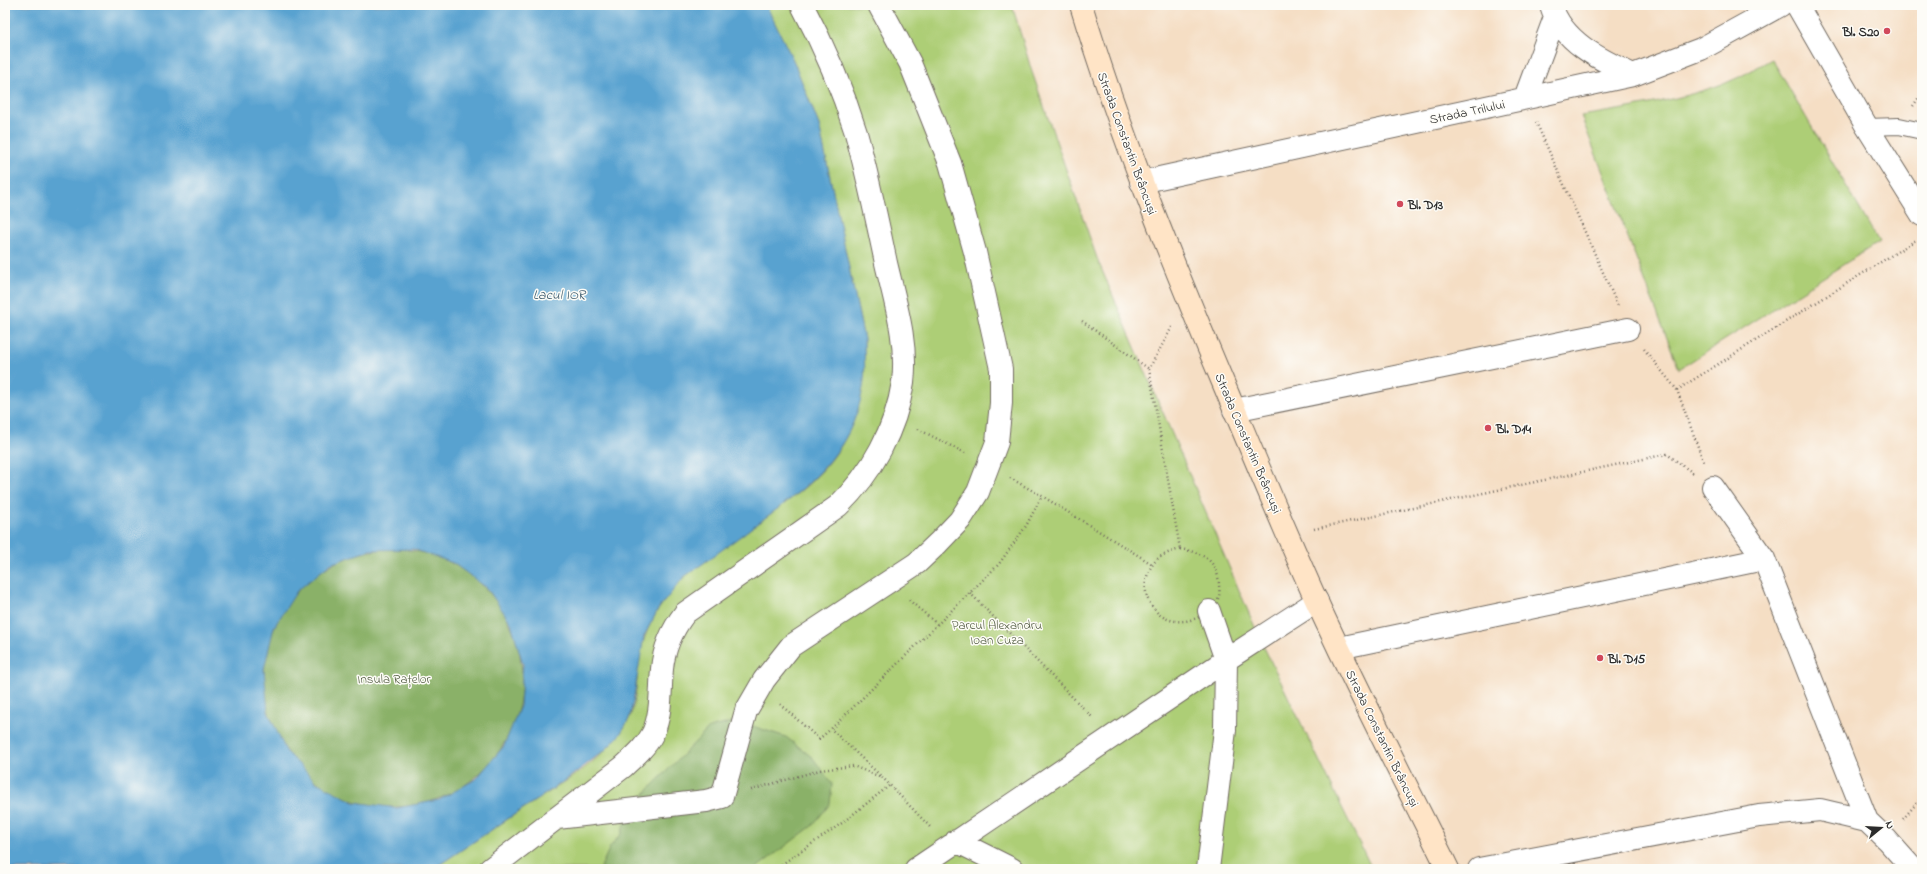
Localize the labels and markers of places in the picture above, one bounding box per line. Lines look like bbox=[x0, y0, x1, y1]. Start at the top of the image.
place label: Bl. S20 bbox=[1842, 23, 1879, 42]
marker: Bl. S20 bbox=[1882, 26, 1892, 36]
place label: Bl. D13 bbox=[1407, 196, 1444, 215]
marker: Bl. D13 bbox=[1395, 199, 1405, 209]
place label: Bl. D14 bbox=[1495, 420, 1532, 439]
marker: Bl. D14 bbox=[1483, 423, 1493, 433]
place label: Bl. D15 bbox=[1607, 650, 1646, 669]
marker: Bl. D15 bbox=[1595, 653, 1605, 663]

